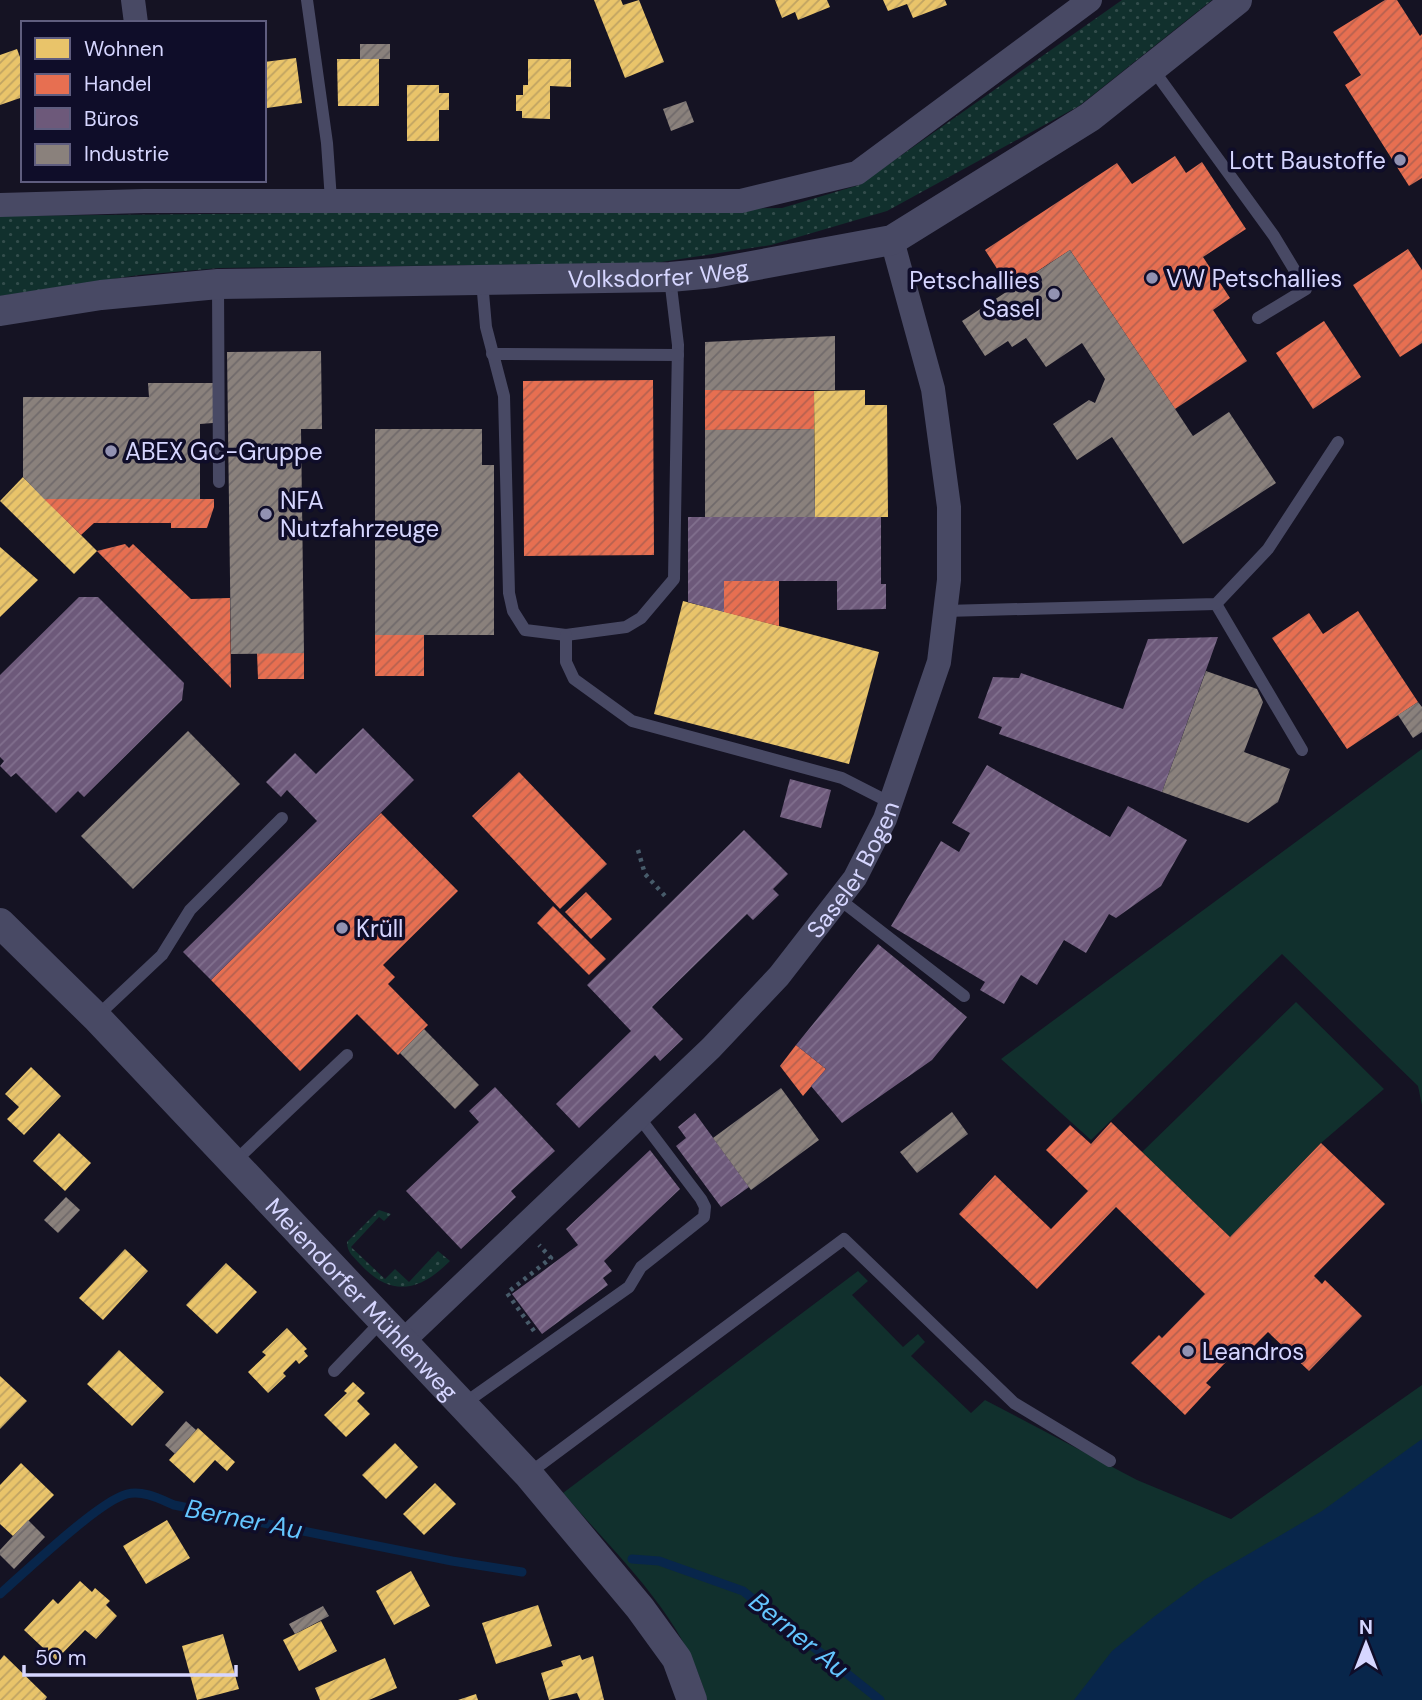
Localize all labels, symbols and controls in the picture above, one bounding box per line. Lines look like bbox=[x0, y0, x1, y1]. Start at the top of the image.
legend bbox=[21, 21, 266, 182]
text: Wohnen bbox=[84, 35, 164, 63]
text: Handel bbox=[84, 70, 152, 98]
text: Büros bbox=[84, 105, 139, 133]
text: Industrie bbox=[84, 140, 169, 168]
place label: Lott Baustoffe bbox=[1229, 145, 1386, 176]
marker: Lott Baustoffe bbox=[1392, 152, 1408, 168]
street label: Volksdorfer Weg bbox=[567, 251, 751, 294]
place label: VW Petschallies bbox=[1166, 263, 1342, 294]
place label: Petschallies Sasel bbox=[909, 265, 1040, 324]
marker: VW Petschallies bbox=[1144, 270, 1160, 286]
marker: Petschallies Sasel bbox=[1046, 286, 1062, 302]
place label: ABEX GC-Gruppe bbox=[125, 436, 323, 467]
marker: ABEX GC-Gruppe bbox=[103, 443, 119, 459]
place label: NFA Nutzfahrzeuge bbox=[280, 485, 439, 544]
marker: NFA Nutzfahrzeuge bbox=[258, 506, 274, 522]
street label: Saseler Bogen bbox=[799, 797, 906, 944]
place label: Krüll bbox=[356, 913, 403, 944]
marker: Krüll bbox=[334, 920, 350, 936]
street label: Meiendorfer Mühlenweg bbox=[259, 1191, 465, 1406]
place label: Leandros bbox=[1202, 1336, 1304, 1367]
marker: Leandros bbox=[1180, 1343, 1196, 1359]
water label: Berner Au bbox=[183, 1491, 306, 1547]
water label: Berner Au bbox=[742, 1584, 856, 1686]
north arrow bbox=[1331, 1609, 1401, 1679]
text: N bbox=[1359, 1615, 1373, 1640]
scale bar bbox=[24, 1634, 236, 1678]
text: 50 m bbox=[35, 1644, 86, 1672]

